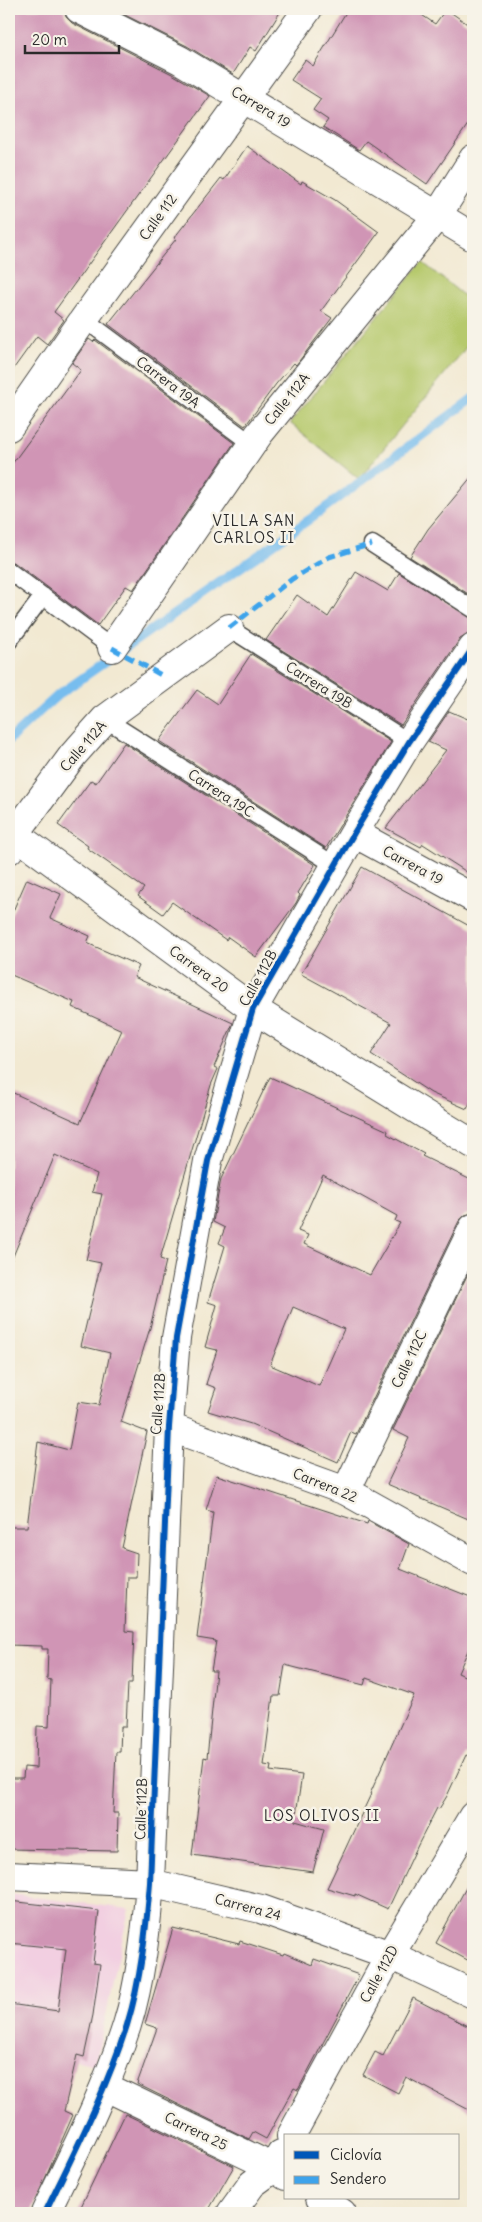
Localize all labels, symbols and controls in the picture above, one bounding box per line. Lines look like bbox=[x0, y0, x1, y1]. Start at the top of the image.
scale bar bbox=[25, 22, 119, 54]
text: 20 m bbox=[32, 30, 67, 49]
street label: Carrera 19 bbox=[228, 82, 294, 132]
street label: Calle 112 bbox=[135, 190, 181, 244]
street label: Carrera 19A bbox=[133, 352, 203, 412]
street label: Calle 112A bbox=[260, 369, 314, 429]
district label: VILLA SAN CARLOS II bbox=[213, 511, 295, 547]
street label: Carrera 19B bbox=[282, 657, 356, 713]
street label: Calle 112A bbox=[56, 717, 110, 775]
street label: Carrera 19C bbox=[184, 765, 258, 821]
street label: Carrera 19 bbox=[380, 842, 446, 888]
street label: Carrera 20 bbox=[166, 941, 232, 997]
street label: Calle 112B bbox=[235, 946, 281, 1010]
street label: Calle 112C bbox=[387, 1327, 431, 1391]
street label: Calle 112B bbox=[147, 1372, 169, 1436]
street label: Carrera 22 bbox=[290, 1464, 360, 1506]
street label: Calle 112B bbox=[131, 1778, 151, 1840]
district label: LOS OLIVOS II bbox=[264, 1806, 380, 1825]
street label: Carrera 24 bbox=[213, 1889, 283, 1925]
street label: Calle 112D bbox=[356, 1942, 402, 2006]
street label: Carrera 25 bbox=[161, 2108, 231, 2154]
legend bbox=[284, 2134, 460, 2200]
text: Ciclovía bbox=[330, 2145, 382, 2164]
text: Sendero bbox=[330, 2169, 386, 2188]

